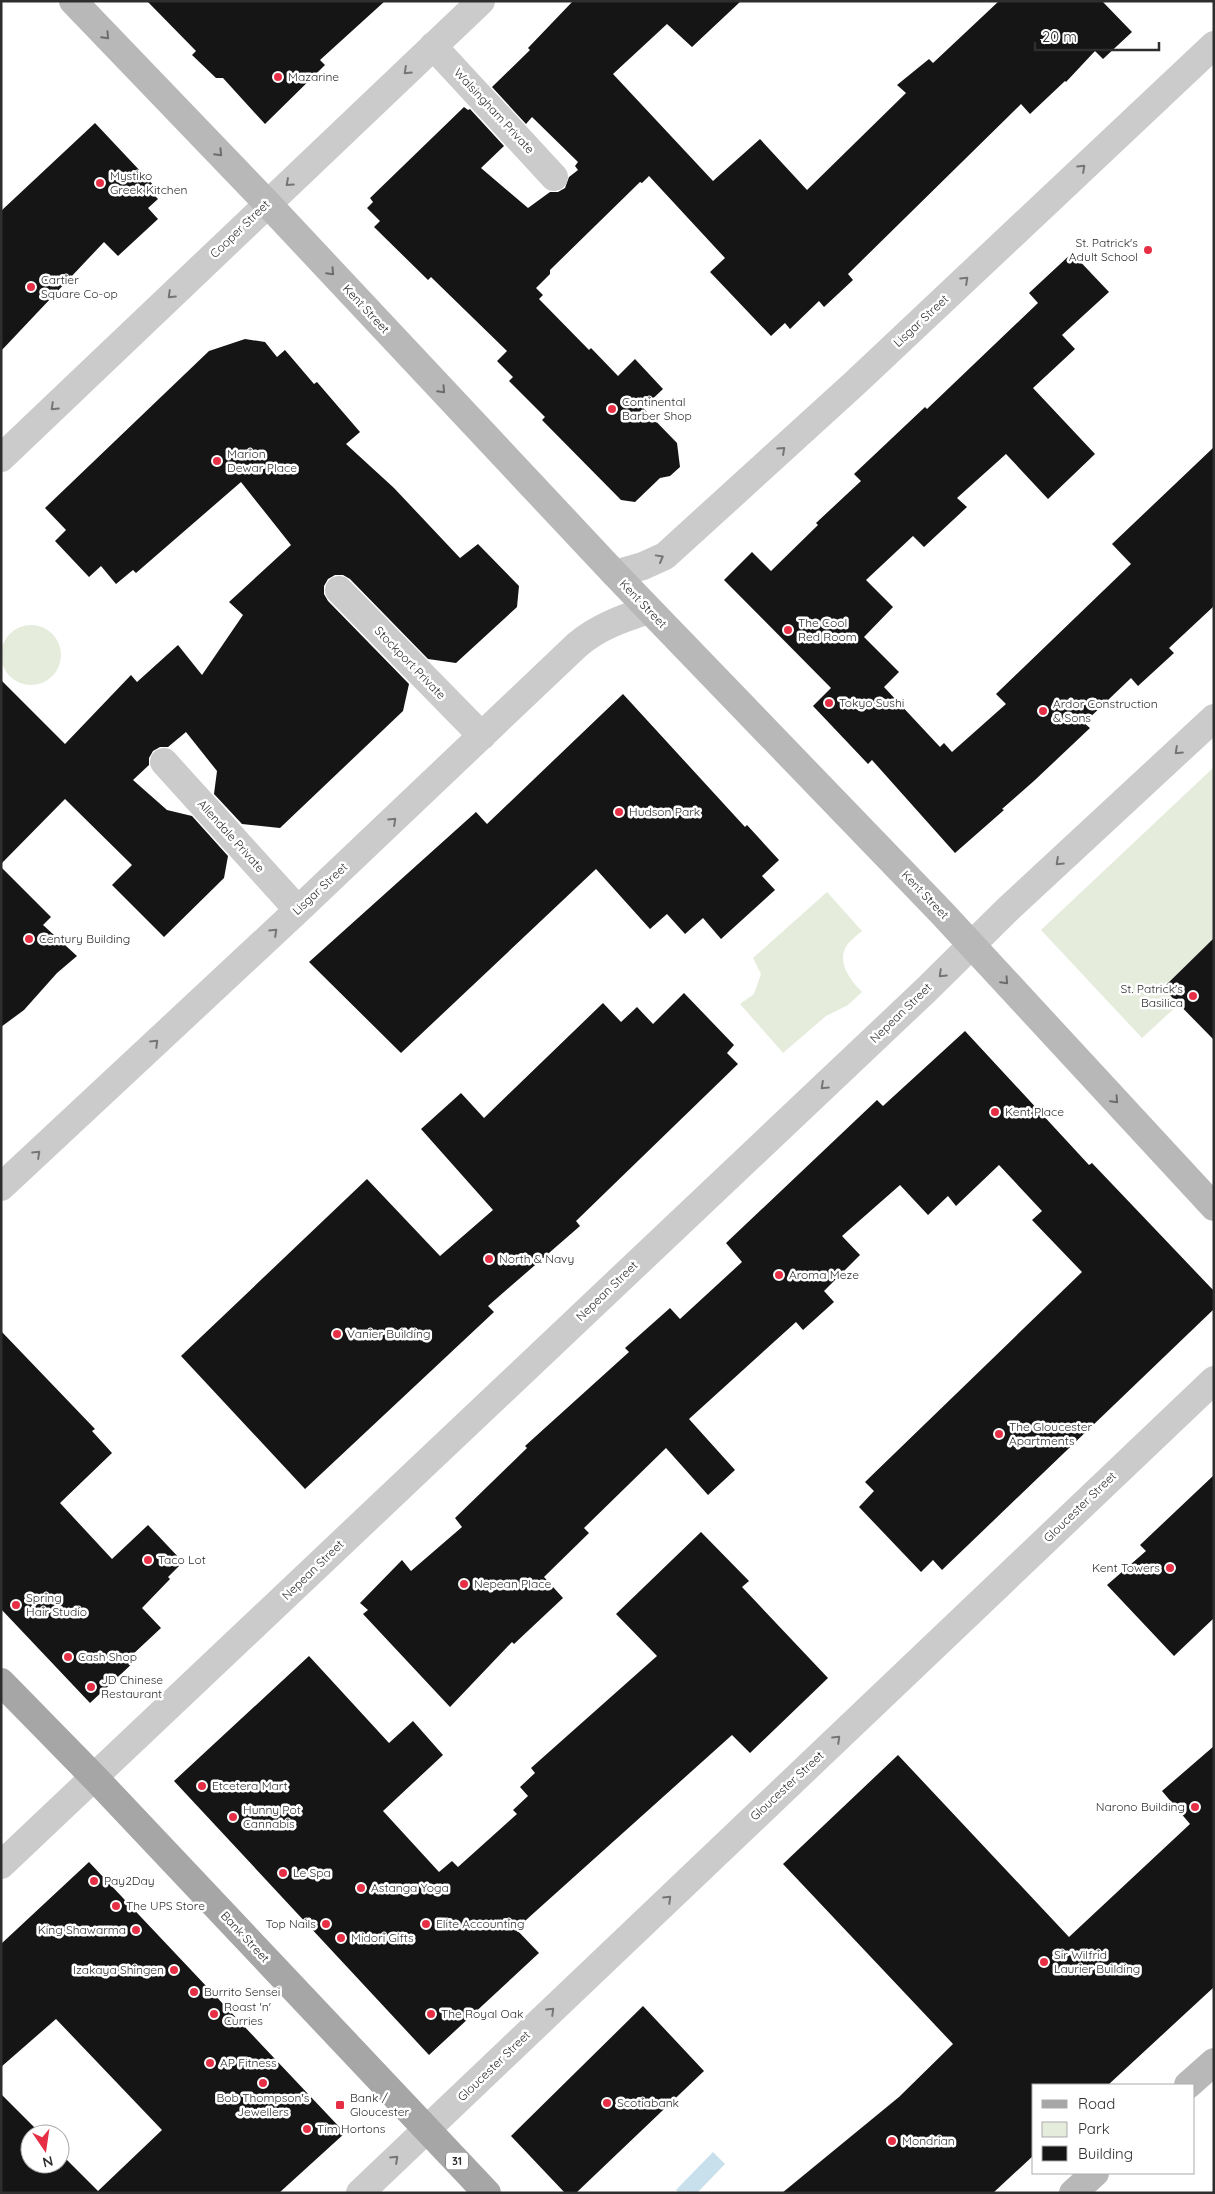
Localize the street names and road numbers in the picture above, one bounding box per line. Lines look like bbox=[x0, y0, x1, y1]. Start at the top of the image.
street label: Walsingham Private bbox=[451, 65, 538, 157]
street label: Cooper Street bbox=[207, 196, 273, 261]
street label: Kent Street bbox=[340, 281, 393, 336]
street label: Lisgar Street bbox=[890, 291, 951, 350]
street label: Kent Street bbox=[617, 576, 670, 631]
street label: Stockport Private bbox=[372, 623, 449, 702]
street label: Allendale Private bbox=[195, 796, 268, 875]
street label: Lisgar Street bbox=[289, 859, 350, 918]
street label: Kent Street bbox=[899, 867, 952, 922]
street label: Nepean Street bbox=[867, 979, 935, 1046]
street label: Nepean Street bbox=[573, 1257, 641, 1324]
street label: Gloucester Street bbox=[1040, 1468, 1119, 1545]
street label: Nepean Street bbox=[279, 1536, 347, 1603]
street label: Gloucester Street bbox=[747, 1748, 827, 1824]
street label: Bank Street bbox=[218, 1908, 273, 1965]
street label: Gloucester Street bbox=[454, 2027, 533, 2104]
road number: 31 bbox=[446, 2152, 468, 2170]

